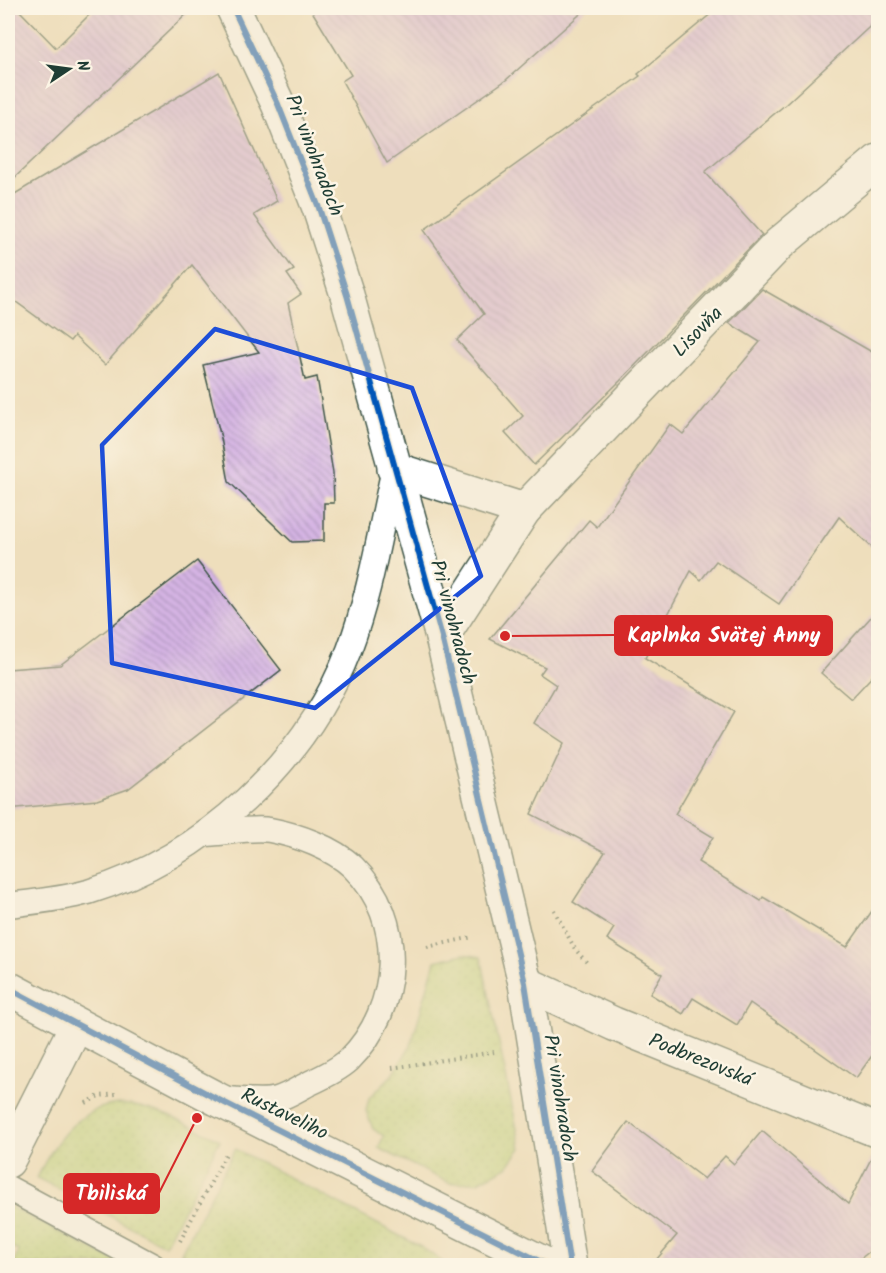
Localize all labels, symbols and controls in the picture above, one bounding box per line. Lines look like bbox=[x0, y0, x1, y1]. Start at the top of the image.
north arrow bbox=[39, 39, 99, 99]
text: N bbox=[69, 58, 95, 74]
street label: Pri vinohradoch bbox=[275, 90, 351, 221]
street label: Lisovňa bbox=[665, 299, 731, 366]
street label: Pri vinohradoch bbox=[420, 556, 484, 689]
callout: Kaplnka Svätej Anny bbox=[615, 616, 832, 655]
text: Kaplnka Svätej Anny bbox=[627, 620, 821, 653]
street label: Podbrezovská bbox=[643, 1025, 759, 1097]
street label: Pri vinohradoch bbox=[533, 1032, 585, 1164]
street label: Rustaveliho bbox=[235, 1080, 333, 1150]
callout: Tbiliská bbox=[64, 1174, 159, 1213]
text: Tbiliská bbox=[76, 1178, 149, 1211]

